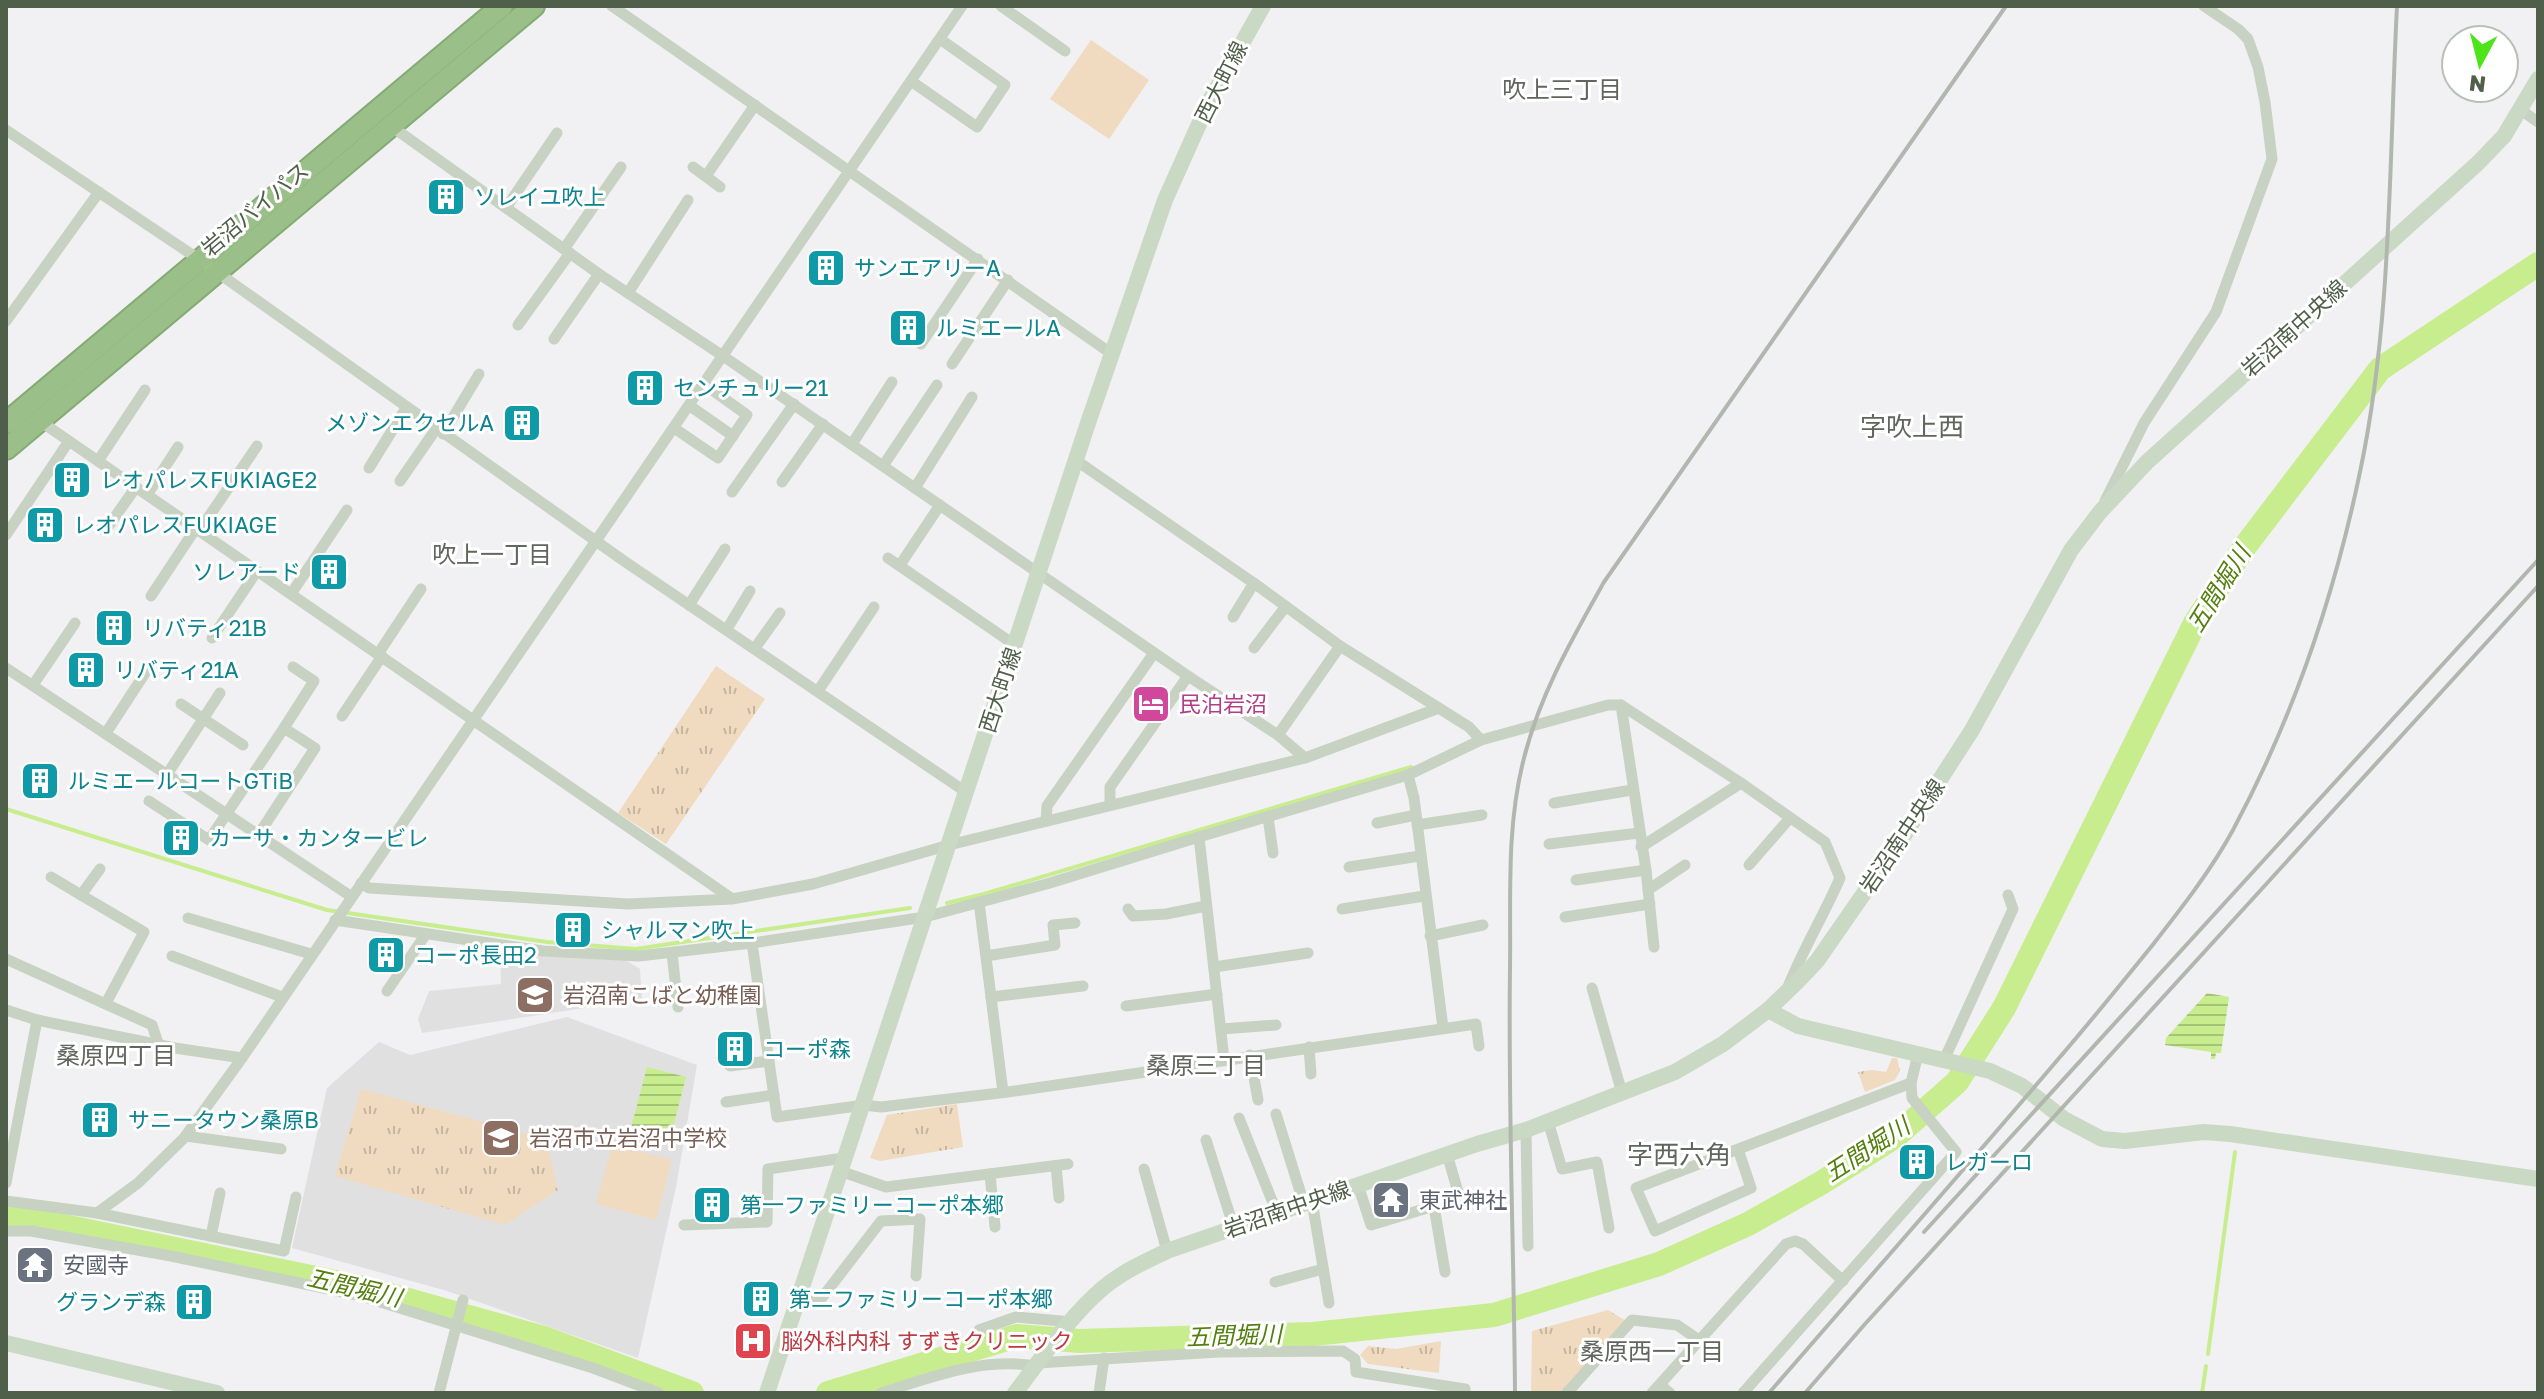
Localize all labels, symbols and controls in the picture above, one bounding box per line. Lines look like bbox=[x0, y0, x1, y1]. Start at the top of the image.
north arrow bbox=[2440, 24, 2520, 104]
street label: 西大町線 bbox=[1189, 36, 1253, 127]
text: N bbox=[2468, 70, 2487, 99]
district label: 吹上三丁目 bbox=[1502, 74, 1622, 103]
street label: 岩沼バイパス bbox=[196, 156, 314, 261]
building icon: ソレイユ吹上 bbox=[425, 176, 467, 218]
place label: ソレイユ吹上 bbox=[474, 183, 606, 210]
building icon: サンエアリーA bbox=[805, 247, 847, 289]
place label: サンエアリーA bbox=[854, 254, 1001, 281]
street label: 岩沼南中央線 bbox=[2236, 273, 2352, 382]
building icon: ルミエールA bbox=[887, 307, 929, 349]
place label: ルミエールA bbox=[936, 314, 1061, 341]
building icon: センチュリー21 bbox=[624, 367, 666, 409]
place label: センチュリー21 bbox=[673, 374, 829, 401]
building icon: メゾンエクセルA bbox=[501, 402, 543, 444]
place label: メゾンエクセルA bbox=[325, 409, 494, 436]
district label: 字吹上西 bbox=[1860, 411, 1964, 442]
building icon: レオパレスFUKIAGE2 bbox=[51, 459, 93, 501]
place label: レオパレスFUKIAGE2 bbox=[100, 466, 317, 493]
building icon: レオパレスFUKIAGE bbox=[24, 504, 66, 546]
place label: レオパレスFUKIAGE bbox=[73, 511, 277, 538]
water label: 五間堀川 bbox=[2180, 537, 2257, 637]
district label: 吹上一丁目 bbox=[432, 539, 552, 568]
building icon: ソレアード bbox=[308, 551, 350, 593]
place label: ソレアード bbox=[192, 558, 301, 585]
building icon: リバティ21B bbox=[93, 607, 135, 649]
place label: リバティ21B bbox=[142, 614, 267, 641]
street label: 西大町線 bbox=[973, 644, 1026, 736]
building icon: リバティ21A bbox=[65, 649, 107, 691]
place label: リバティ21A bbox=[114, 656, 239, 683]
hotel icon: 民泊岩沼 bbox=[1130, 683, 1172, 725]
place label: 民泊岩沼 bbox=[1179, 690, 1267, 717]
building icon: ルミエールコートGTiB bbox=[19, 760, 61, 802]
place label: ルミエールコートGTiB bbox=[68, 767, 293, 794]
street label: 岩沼南中央線 bbox=[1853, 773, 1950, 898]
building icon: カーサ・カンタービレ bbox=[160, 817, 202, 859]
place label: カーサ・カンタービレ bbox=[209, 824, 429, 851]
building icon: シャルマン吹上 bbox=[552, 909, 594, 951]
place label: シャルマン吹上 bbox=[601, 916, 755, 943]
building icon: コーポ長田2 bbox=[365, 934, 407, 976]
place label: コーポ長田2 bbox=[414, 941, 537, 968]
school or university icon: 岩沼南こばと幼稚園 bbox=[514, 974, 556, 1016]
place label: 岩沼南こばと幼稚園 bbox=[563, 981, 761, 1008]
building icon: コーポ森 bbox=[714, 1028, 756, 1070]
place label: コーポ森 bbox=[763, 1035, 851, 1062]
district label: 桑原四丁目 bbox=[56, 1040, 176, 1069]
district label: 桑原三丁目 bbox=[1146, 1050, 1266, 1079]
building icon: サニータウン桑原B bbox=[79, 1099, 121, 1141]
place label: サニータウン桑原B bbox=[128, 1106, 319, 1133]
water label: 五間堀川 bbox=[1818, 1109, 1917, 1187]
school or university icon: 岩沼市立岩沼中学校 bbox=[480, 1117, 522, 1159]
place label: 岩沼市立岩沼中学校 bbox=[529, 1124, 727, 1151]
district label: 字西六角 bbox=[1627, 1139, 1731, 1170]
building icon: レガーロ bbox=[1896, 1141, 1938, 1183]
place label: レガーロ bbox=[1945, 1148, 2033, 1175]
street label: 岩沼南中央線 bbox=[1220, 1174, 1354, 1243]
temple icon: 東武神社 bbox=[1370, 1179, 1412, 1221]
building icon: 第一ファミリーコーポ本郷 bbox=[691, 1184, 733, 1226]
place label: 東武神社 bbox=[1419, 1186, 1507, 1213]
place label: 第一ファミリーコーポ本郷 bbox=[740, 1191, 1004, 1218]
temple icon: 安國寺 bbox=[14, 1244, 56, 1286]
place label: 安國寺 bbox=[63, 1251, 129, 1278]
water label: 五間堀川 bbox=[304, 1262, 407, 1312]
building icon: 第二ファミリーコーポ本郷 bbox=[740, 1278, 782, 1320]
building icon: グランデ森 bbox=[173, 1281, 215, 1323]
place label: 第二ファミリーコーポ本郷 bbox=[789, 1285, 1053, 1312]
place label: グランデ森 bbox=[56, 1288, 166, 1315]
water label: 五間堀川 bbox=[1185, 1318, 1285, 1351]
hospital icon: 脳外科内科 すずきクリニック bbox=[732, 1320, 774, 1362]
place label: 脳外科内科 すずきクリニック bbox=[781, 1327, 1073, 1354]
district label: 桑原西一丁目 bbox=[1580, 1336, 1724, 1365]

